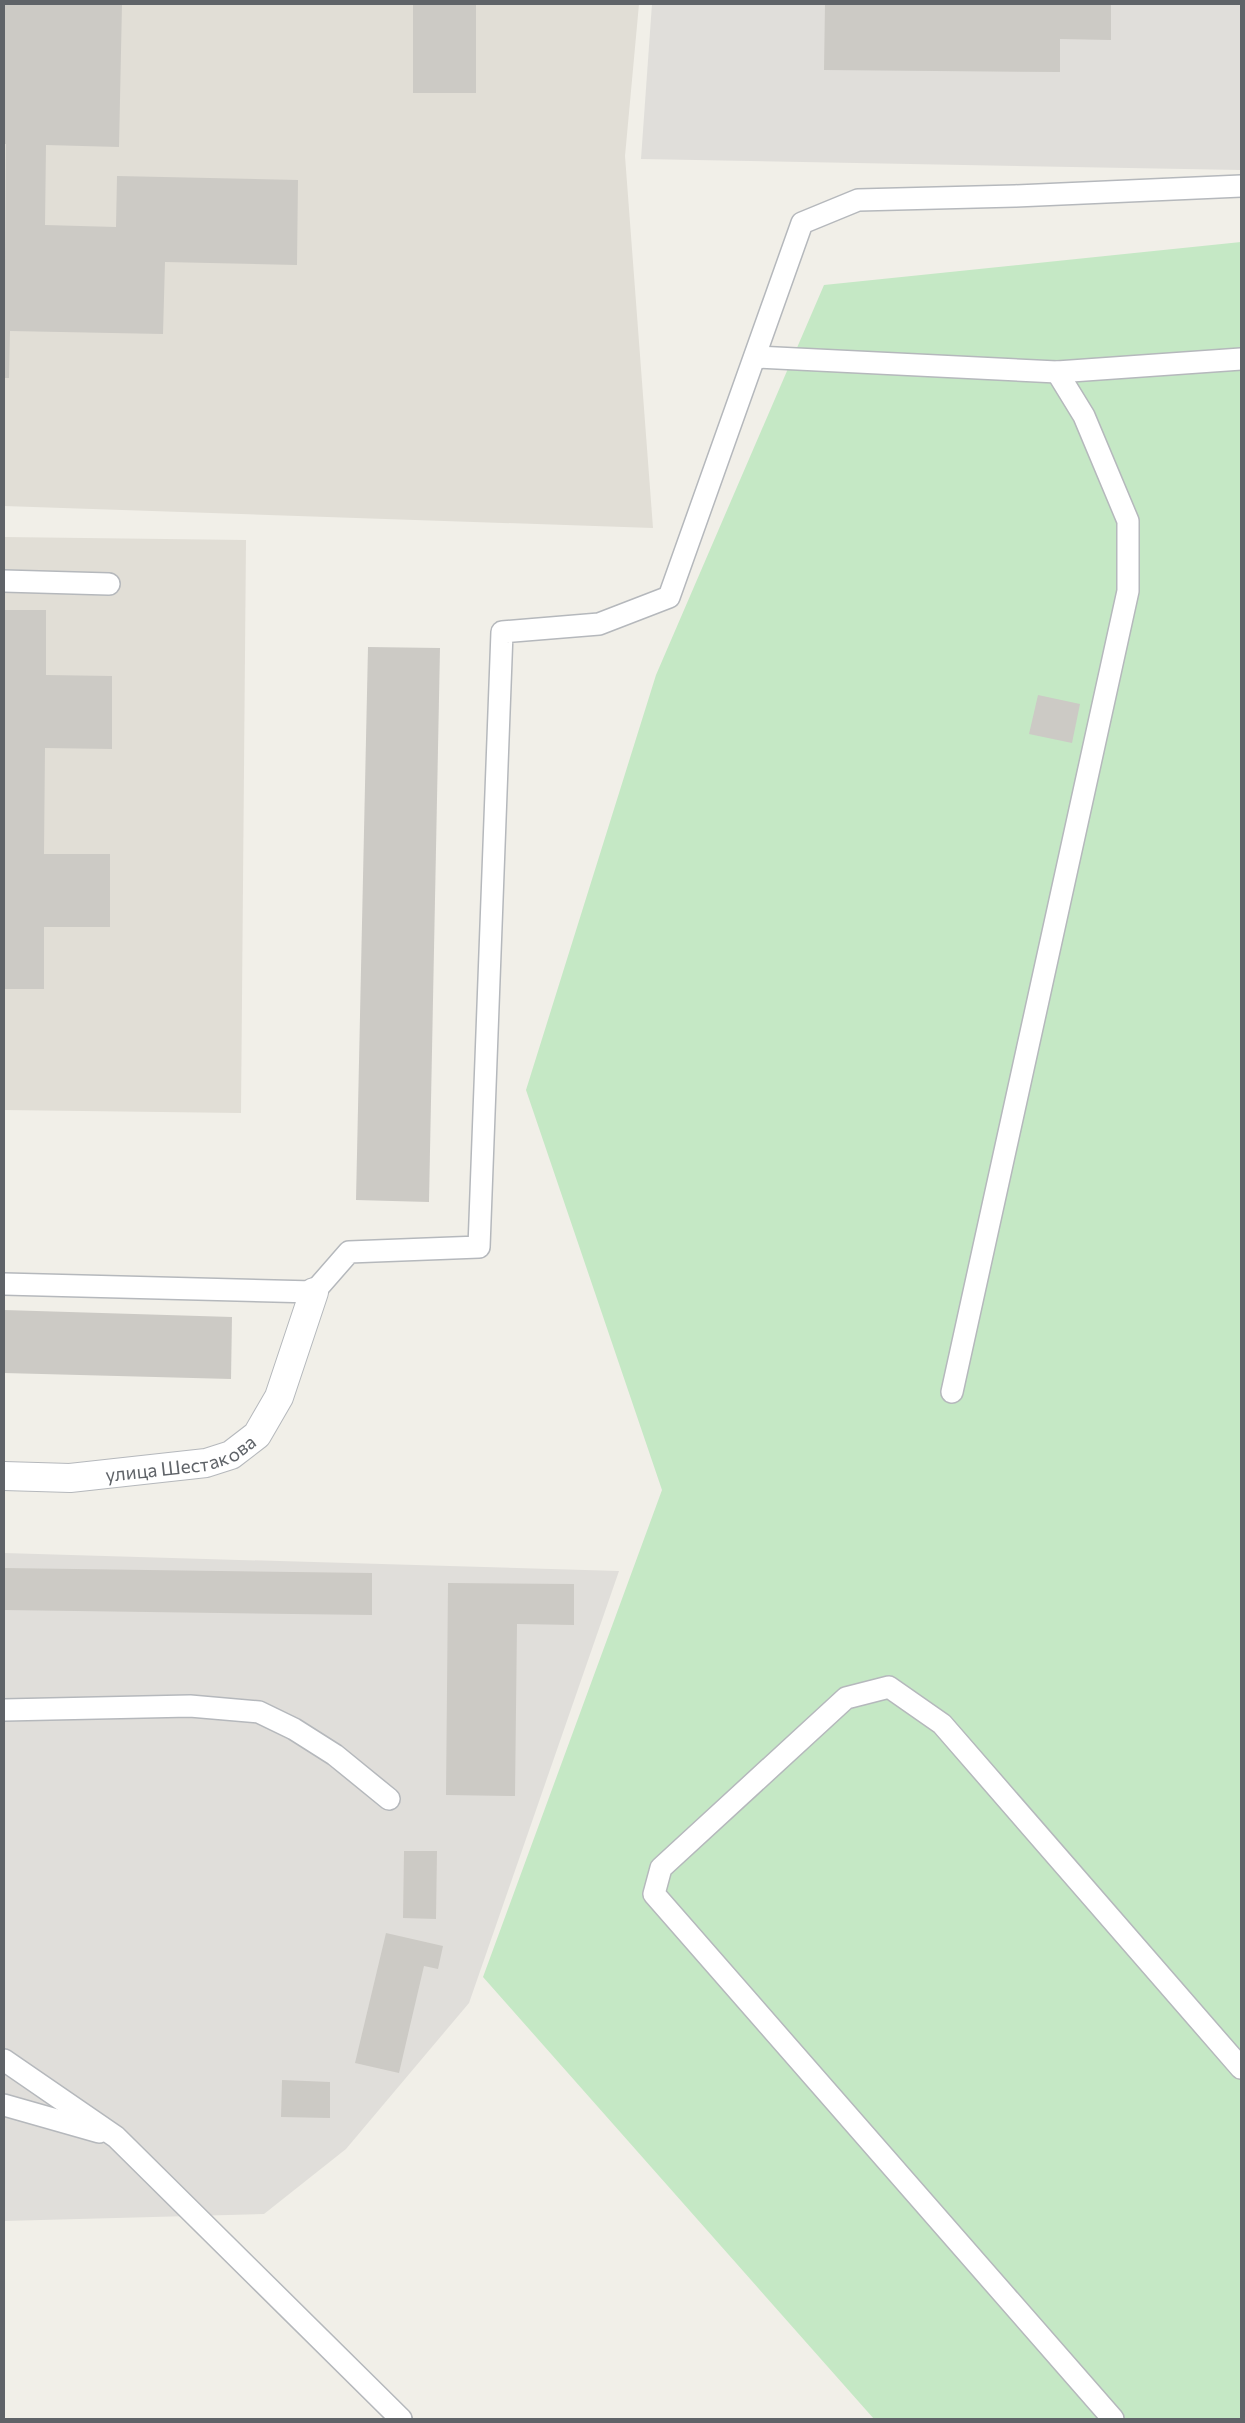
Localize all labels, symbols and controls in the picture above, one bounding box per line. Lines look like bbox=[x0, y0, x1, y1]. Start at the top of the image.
street label: улица Шестакова bbox=[104, 1429, 260, 1486]

